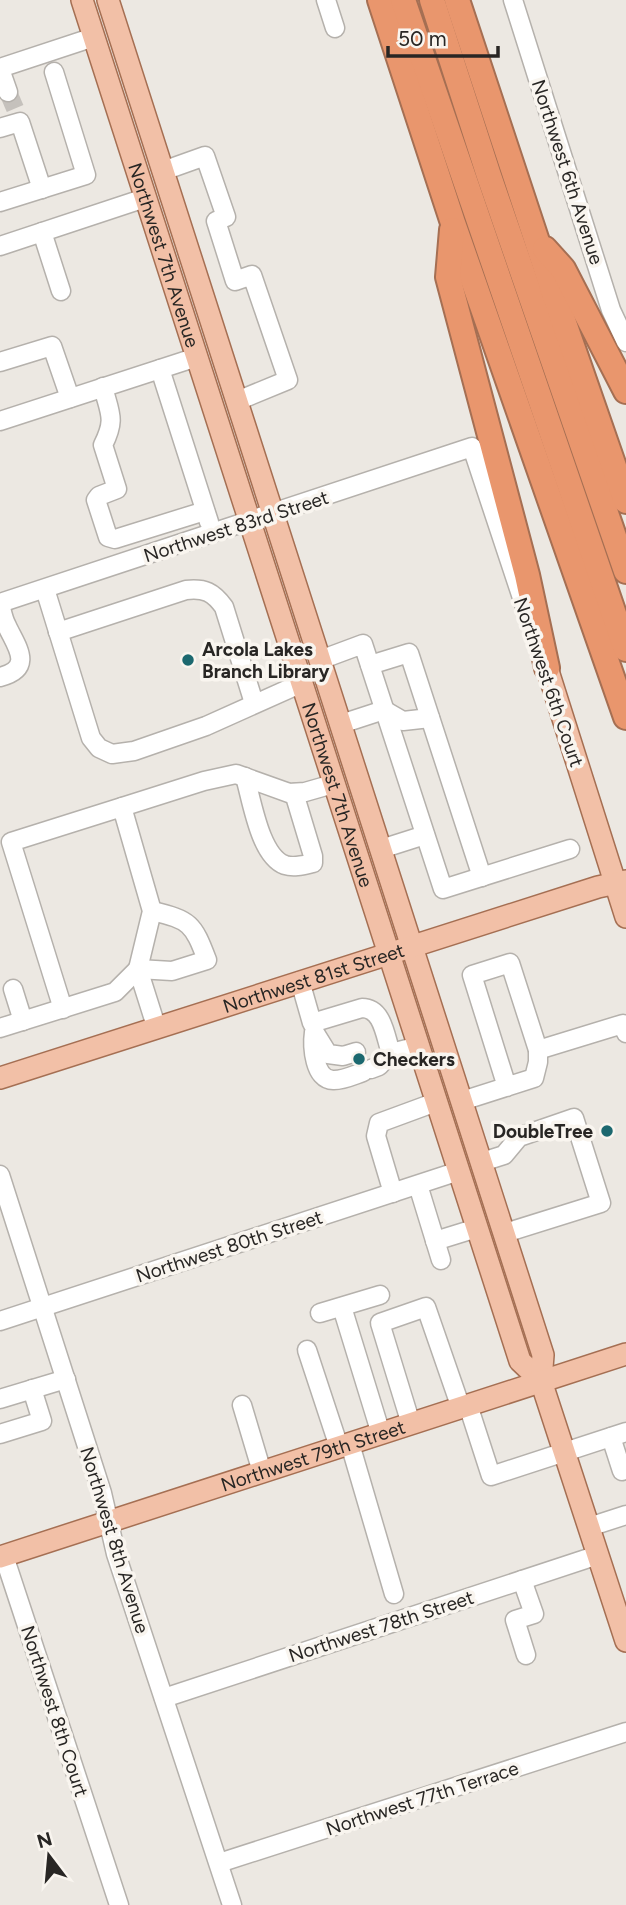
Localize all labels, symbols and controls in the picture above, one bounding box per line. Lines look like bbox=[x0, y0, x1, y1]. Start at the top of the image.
scale bar bbox=[388, 14, 498, 58]
text: 50 m bbox=[398, 26, 447, 51]
street label: Northwest 6th Avenue bbox=[527, 77, 608, 268]
street label: Northwest 7th Avenue bbox=[123, 160, 204, 350]
street label: Northwest 83rd Street bbox=[141, 486, 332, 567]
street label: Northwest 6th Court bbox=[509, 594, 588, 770]
place label: Arcola Lakes Branch Library bbox=[202, 638, 330, 683]
marker: Arcola Lakes Branch Library bbox=[180, 652, 196, 668]
street label: Northwest 7th Avenue bbox=[297, 700, 378, 890]
street label: Northwest 81st Street bbox=[220, 939, 407, 1018]
place label: Checkers bbox=[373, 1048, 455, 1071]
marker: Checkers bbox=[351, 1051, 367, 1067]
place label: DoubleTree bbox=[493, 1120, 593, 1143]
marker: DoubleTree bbox=[599, 1123, 615, 1139]
street label: Northwest 80th Street bbox=[133, 1205, 325, 1288]
street label: Northwest 79th Street bbox=[218, 1415, 408, 1497]
street label: Northwest 8th Avenue bbox=[75, 1444, 154, 1636]
street label: Northwest 78th Street bbox=[286, 1586, 477, 1667]
street label: Northwest 8th Court bbox=[16, 1623, 93, 1800]
street label: Northwest 77th Terrace bbox=[323, 1756, 521, 1841]
north arrow bbox=[14, 1821, 84, 1891]
text: N bbox=[34, 1827, 55, 1853]

